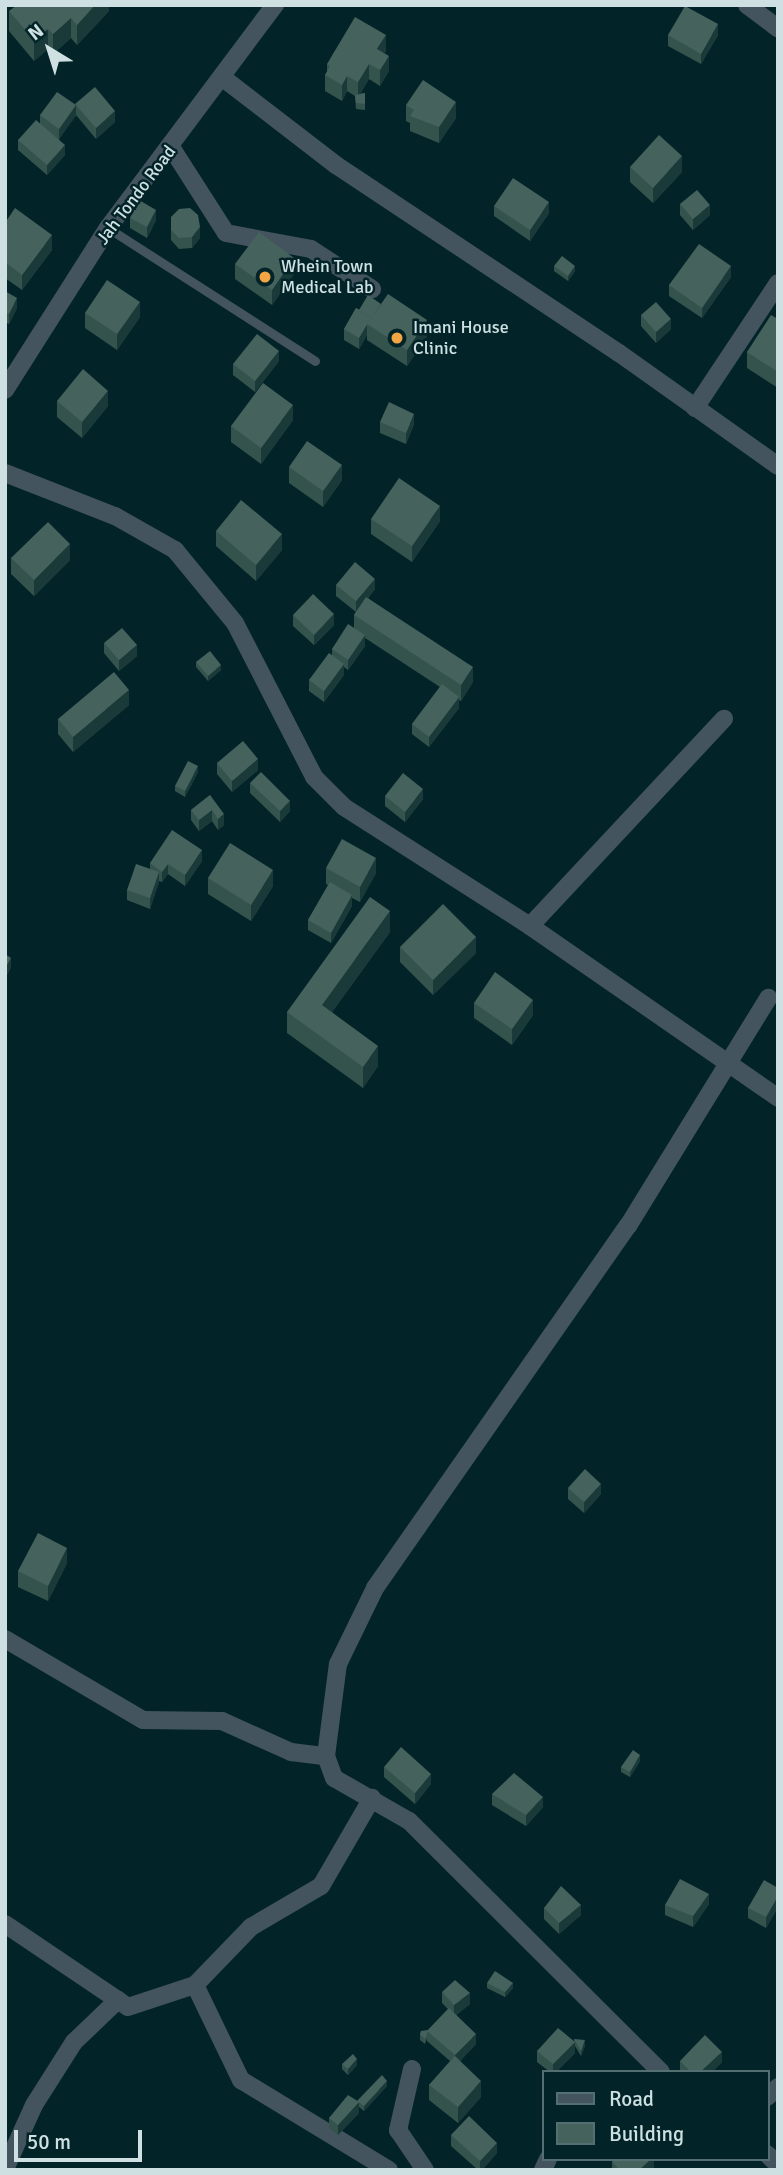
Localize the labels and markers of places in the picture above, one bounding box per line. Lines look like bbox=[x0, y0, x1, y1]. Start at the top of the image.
place label: Whein Town Medical Lab bbox=[281, 256, 374, 298]
marker: Whein Town Medical Lab bbox=[255, 267, 275, 287]
place label: Imani House Clinic bbox=[413, 317, 509, 360]
marker: Imani House Clinic bbox=[387, 328, 407, 348]

